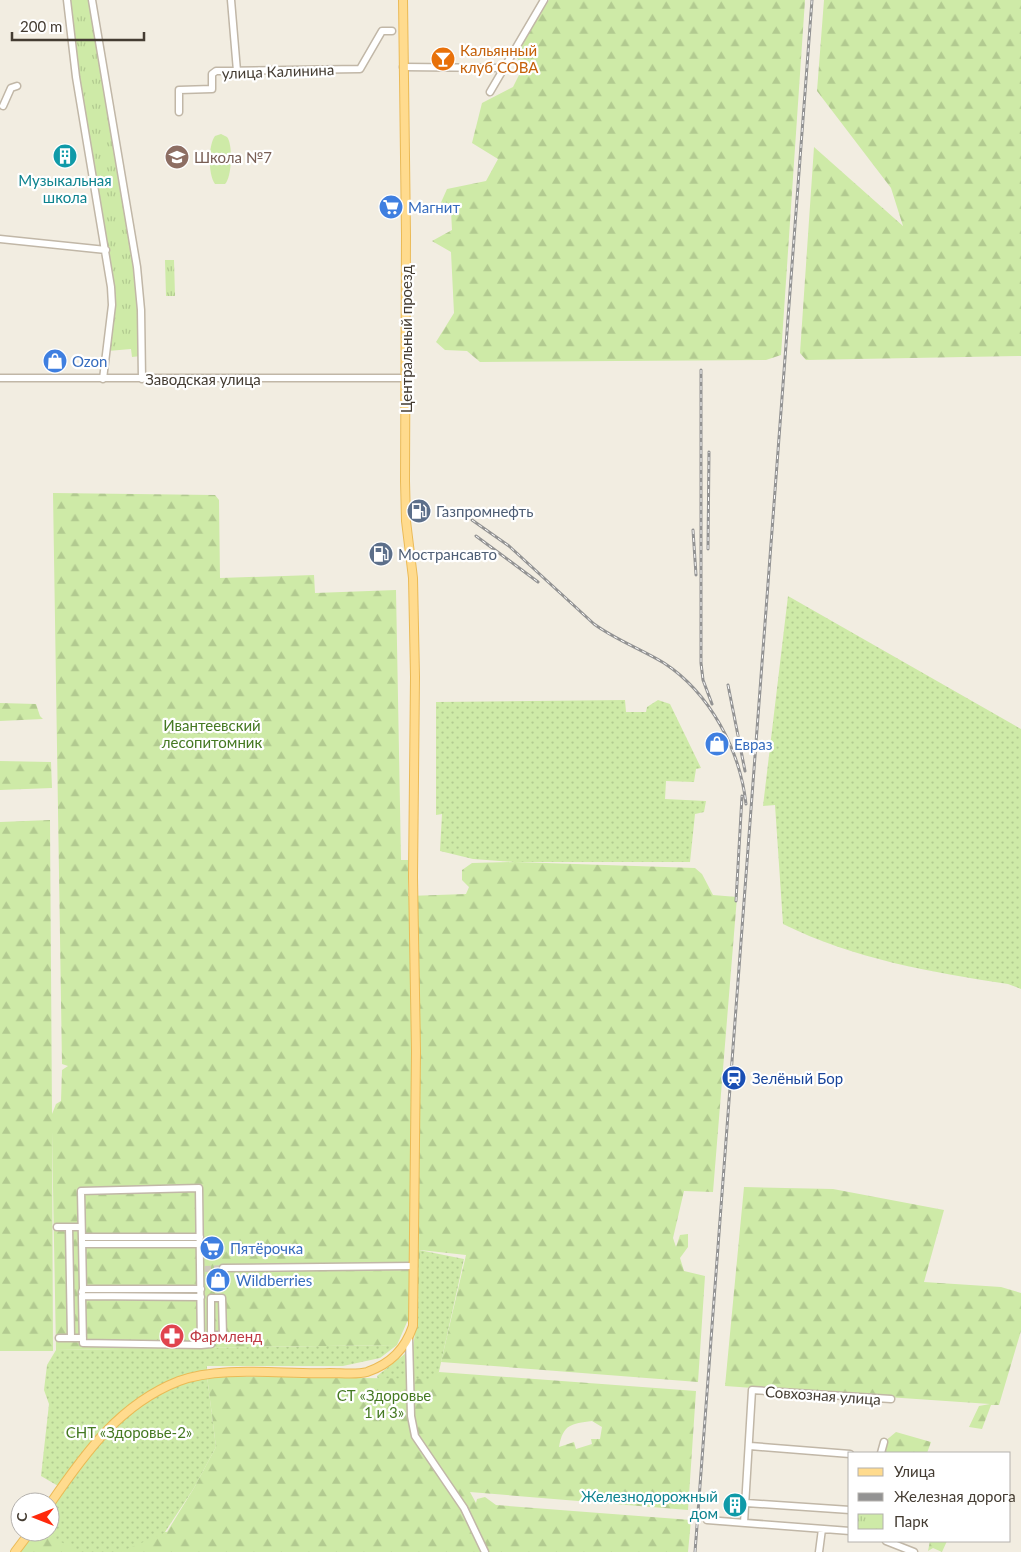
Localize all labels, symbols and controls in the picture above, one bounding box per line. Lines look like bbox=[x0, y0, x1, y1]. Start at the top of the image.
scale bar bbox=[12, 10, 145, 42]
text: 200 m bbox=[20, 17, 62, 35]
place label: Кальянный клуб СОВА bbox=[460, 41, 539, 76]
bar icon: Кальянный клуб СОВА bbox=[430, 46, 456, 72]
street label: улица Калинина bbox=[221, 60, 335, 82]
building icon: Музыкальная школа bbox=[52, 143, 78, 169]
school or university icon: Школа №7 bbox=[164, 144, 190, 170]
place label: Школа №7 bbox=[194, 148, 272, 166]
place label: Музыкальная школа bbox=[18, 171, 112, 206]
supermarket icon: Магнит bbox=[378, 194, 404, 220]
place label: Магнит bbox=[408, 198, 460, 216]
street label: Центральный проезд bbox=[397, 265, 415, 413]
shop icon: Ozon bbox=[42, 348, 68, 374]
place label: Ozon bbox=[72, 352, 107, 370]
street label: Заводская улица bbox=[145, 370, 261, 388]
fuel station icon: Газпромнефть bbox=[406, 498, 432, 524]
place label: Газпромнефть bbox=[436, 502, 533, 520]
fuel station icon: Мострансавто bbox=[368, 541, 394, 567]
place label: Мострансавто bbox=[398, 545, 497, 563]
park label: Ивантеевский лесопитомник bbox=[162, 716, 262, 751]
shop icon: Евраз bbox=[704, 731, 730, 757]
place label: Евраз bbox=[734, 735, 773, 753]
station icon: Зелёный Бор bbox=[721, 1065, 747, 1091]
place label: Зелёный Бор bbox=[752, 1069, 843, 1087]
supermarket icon: Пятёрочка bbox=[199, 1235, 225, 1261]
place label: Пятёрочка bbox=[230, 1239, 303, 1257]
shop icon: Wildberries bbox=[205, 1267, 231, 1293]
place label: Wildberries bbox=[236, 1271, 312, 1289]
pharmacy icon: Фармленд bbox=[159, 1323, 185, 1349]
place label: Фармленд bbox=[190, 1327, 262, 1345]
street label: Совхозная улица bbox=[765, 1382, 881, 1408]
park label: СТ «Здоровье 1 и 3» bbox=[337, 1386, 431, 1421]
park label: СНТ «Здоровье-2» bbox=[66, 1423, 192, 1441]
legend bbox=[848, 1452, 1011, 1542]
text: Улица bbox=[894, 1462, 935, 1480]
place label: Железнодорожный дом bbox=[581, 1487, 718, 1522]
text: Железная дорога bbox=[894, 1487, 1016, 1505]
north arrow bbox=[10, 1492, 60, 1542]
building icon: Железнодорожный дом bbox=[722, 1492, 748, 1518]
text: С bbox=[13, 1512, 30, 1522]
text: Парк bbox=[894, 1512, 929, 1530]

